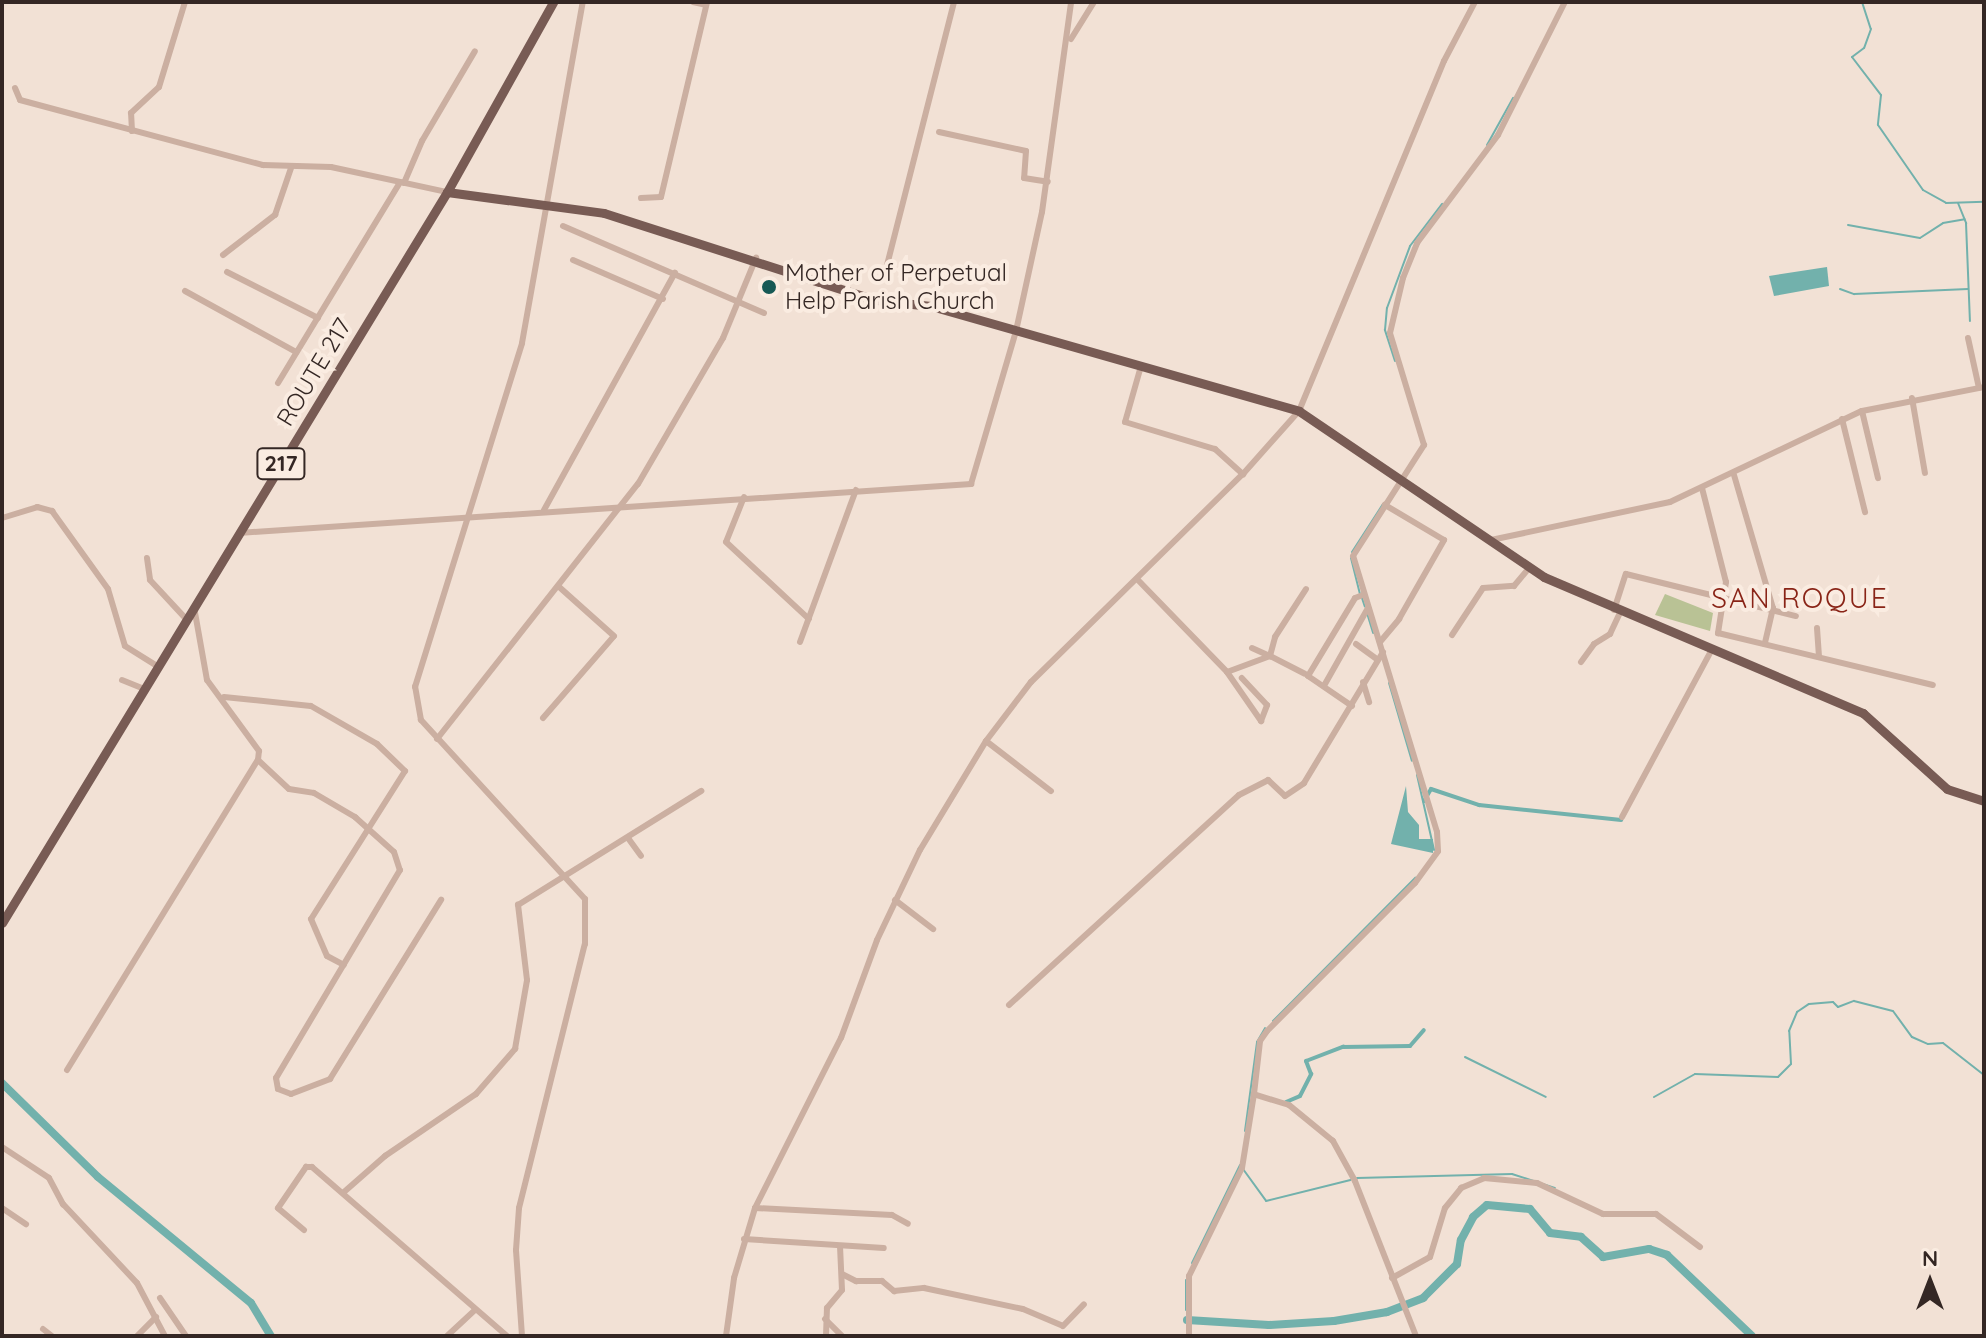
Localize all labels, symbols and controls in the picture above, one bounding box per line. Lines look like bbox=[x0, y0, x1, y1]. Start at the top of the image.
place label: Mother of Perpetual Help Parish Church bbox=[785, 259, 1007, 315]
marker: Mother of Perpetual Help Parish Church bbox=[760, 278, 778, 296]
street label: ROUTE 217 bbox=[271, 313, 357, 431]
road number: 217 bbox=[255, 446, 307, 482]
district label: SAN ROQUE bbox=[1711, 581, 1889, 615]
north arrow bbox=[1890, 1242, 1970, 1322]
text: N bbox=[1922, 1244, 1938, 1272]

